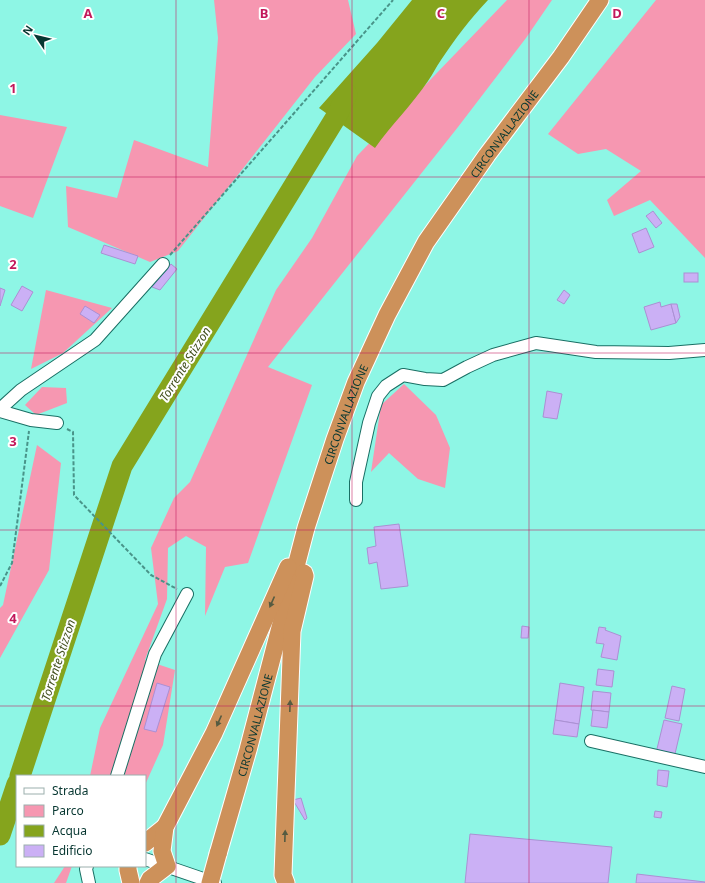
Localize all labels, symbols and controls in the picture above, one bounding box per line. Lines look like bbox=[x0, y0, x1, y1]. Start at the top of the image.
text: A bbox=[84, 4, 93, 22]
text: B bbox=[260, 4, 268, 22]
text: C bbox=[437, 4, 445, 22]
text: D bbox=[612, 4, 622, 22]
north arrow bbox=[16, 16, 56, 56]
text: N bbox=[19, 22, 36, 38]
text: 1 bbox=[9, 79, 17, 97]
street label: CIRCONVALLAZIONE bbox=[466, 86, 541, 181]
text: 2 bbox=[9, 255, 17, 273]
water label: Torrente Stizzon bbox=[155, 323, 215, 404]
street label: CIRCONVALLAZIONE bbox=[320, 362, 371, 466]
text: 3 bbox=[9, 432, 17, 450]
one-way arrow bbox=[269, 596, 275, 607]
text: 4 bbox=[9, 609, 17, 627]
water label: Torrente Stizzon bbox=[37, 617, 79, 703]
street label: CIRCONVALLAZIONE bbox=[233, 672, 275, 778]
one-way arrow bbox=[286, 700, 293, 712]
one-way arrow bbox=[216, 715, 222, 726]
legend bbox=[16, 775, 146, 867]
text: Strada bbox=[52, 782, 88, 799]
text: Parco bbox=[52, 802, 84, 819]
text: Acqua bbox=[52, 822, 87, 839]
one-way arrow bbox=[282, 829, 288, 842]
text: Edificio bbox=[52, 842, 93, 859]

